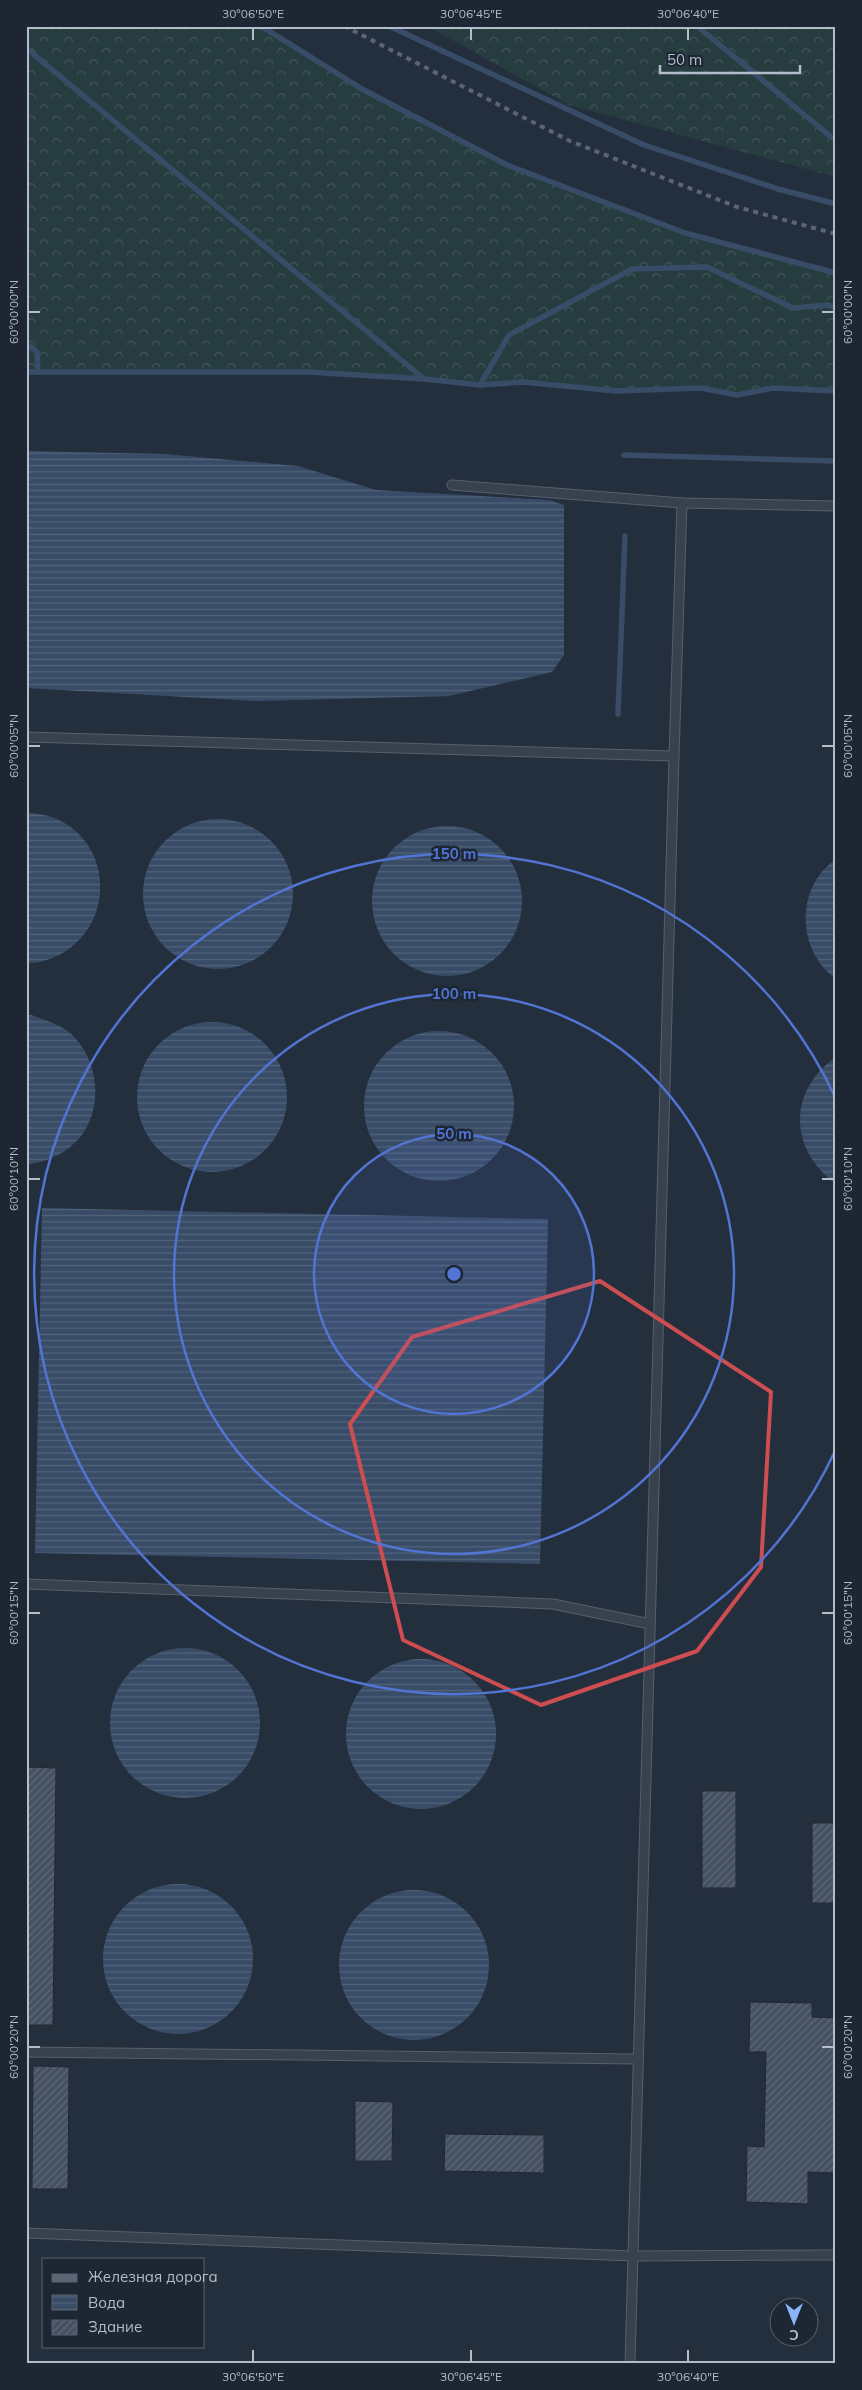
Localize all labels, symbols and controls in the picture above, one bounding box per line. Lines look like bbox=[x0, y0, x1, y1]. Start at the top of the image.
text: 30°06'50"E bbox=[222, 6, 284, 21]
text: 30°06'45"E bbox=[440, 6, 502, 21]
text: 30°06'40"E bbox=[657, 6, 719, 21]
scale bar bbox=[660, 42, 800, 74]
text: 50 m bbox=[667, 50, 702, 69]
text: 60°00'00"N bbox=[6, 280, 21, 344]
text: 60°00'00"N bbox=[840, 280, 855, 344]
text: 60°00'05"N bbox=[6, 714, 21, 778]
text: 60°00'05"N bbox=[840, 714, 855, 778]
text: 150 m bbox=[432, 844, 476, 863]
text: 100 m bbox=[432, 984, 476, 1003]
text: 50 m bbox=[436, 1124, 472, 1143]
text: 60°00'10"N bbox=[6, 1147, 21, 1211]
text: 60°00'10"N bbox=[840, 1147, 855, 1211]
centre of rings bbox=[445, 1265, 463, 1283]
text: 60°00'15"N bbox=[6, 1581, 21, 1645]
text: 60°00'15"N bbox=[840, 1581, 855, 1645]
text: 60°00'20"N bbox=[6, 2015, 21, 2079]
text: 60°00'20"N bbox=[840, 2015, 855, 2079]
legend bbox=[42, 2258, 205, 2348]
text: Железная дорога bbox=[88, 2267, 218, 2286]
text: Вода bbox=[88, 2293, 125, 2312]
north arrow bbox=[770, 2298, 820, 2348]
text: Здание bbox=[88, 2317, 142, 2336]
text: С bbox=[789, 2326, 799, 2344]
text: 30°06'50"E bbox=[222, 2369, 284, 2384]
text: 30°06'45"E bbox=[440, 2369, 502, 2384]
text: 30°06'40"E bbox=[657, 2369, 719, 2384]

